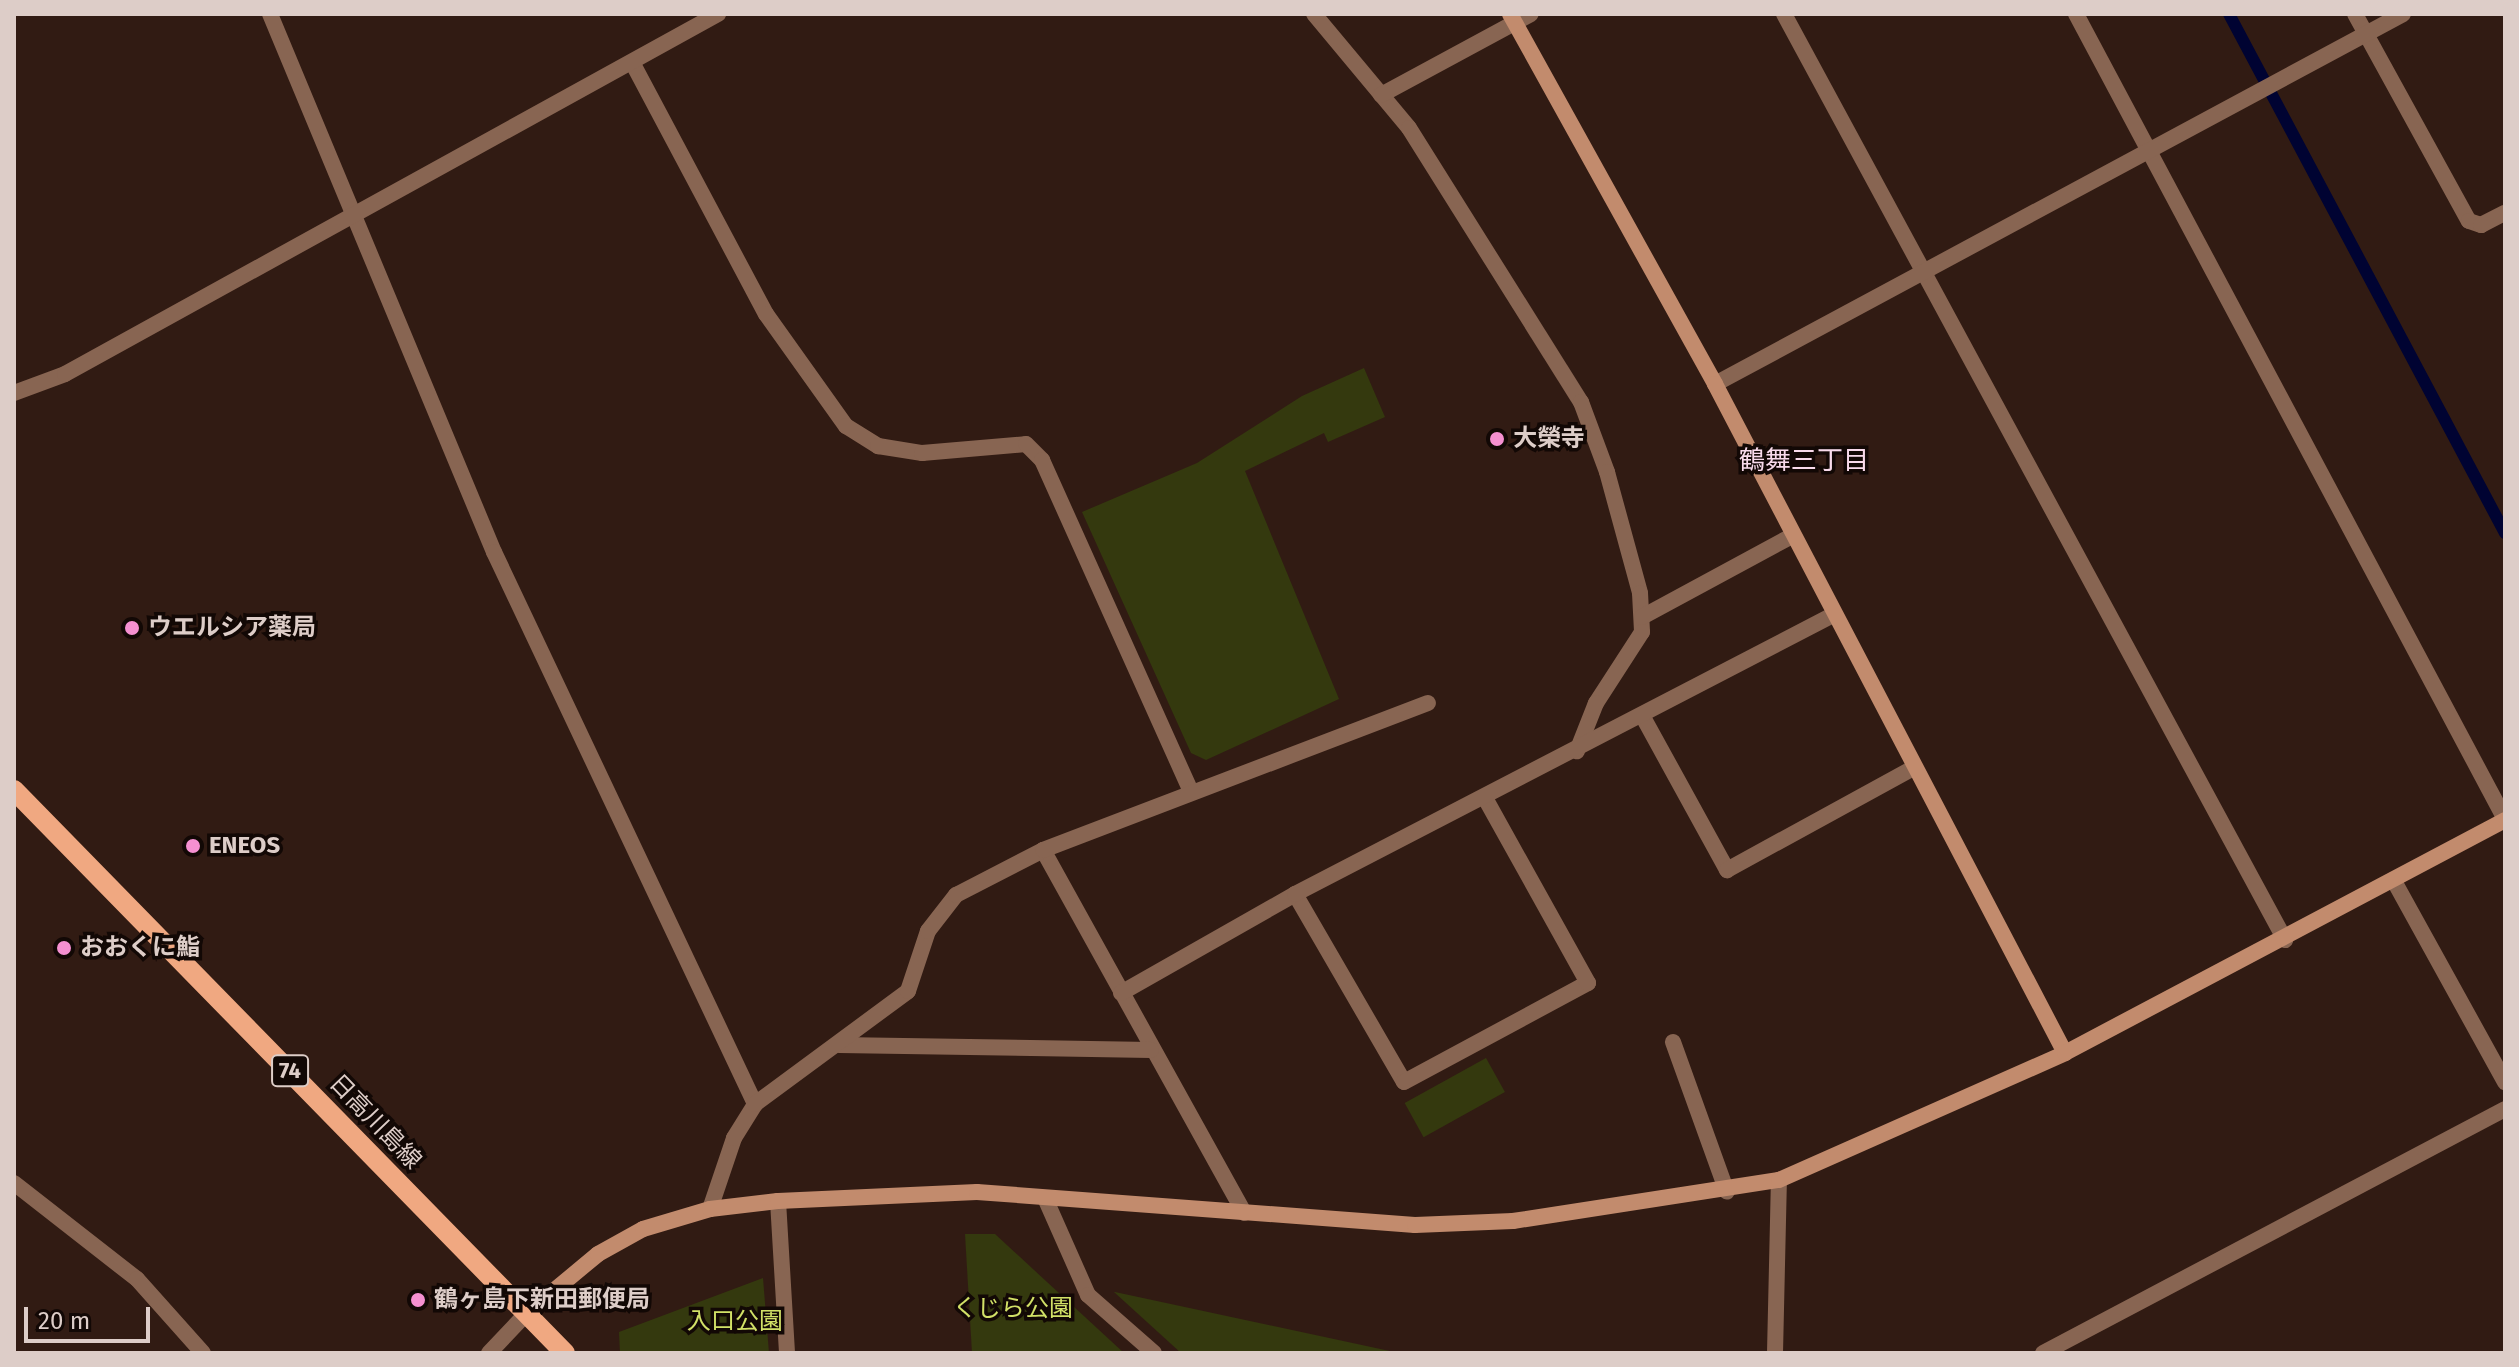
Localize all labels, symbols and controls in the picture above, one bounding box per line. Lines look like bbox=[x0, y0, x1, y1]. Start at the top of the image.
place label: 大榮寺 bbox=[1513, 425, 1585, 453]
marker: 大榮寺 bbox=[1488, 430, 1506, 448]
district label: 鶴舞三丁目 bbox=[1739, 445, 1869, 477]
place label: ウエルシア薬局 bbox=[148, 614, 316, 642]
marker: ウエルシア薬局 bbox=[123, 619, 141, 637]
place label: ENEOS bbox=[209, 832, 280, 860]
marker: ENEOS bbox=[184, 837, 202, 855]
place label: おおくに鮨 bbox=[80, 934, 200, 962]
marker: おおくに鮨 bbox=[55, 939, 73, 957]
road number: 74 bbox=[270, 1053, 310, 1089]
street label: 日高川島線 bbox=[323, 1069, 427, 1175]
place label: 鶴ヶ島下新田郵便局 bbox=[434, 1286, 650, 1314]
scale bar bbox=[28, 1291, 154, 1341]
marker: 鶴ヶ島下新田郵便局 bbox=[409, 1291, 427, 1309]
park label: くじら公園 bbox=[953, 1295, 1073, 1323]
text: 20 m bbox=[38, 1307, 90, 1335]
park label: 入口公園 bbox=[687, 1308, 783, 1336]

